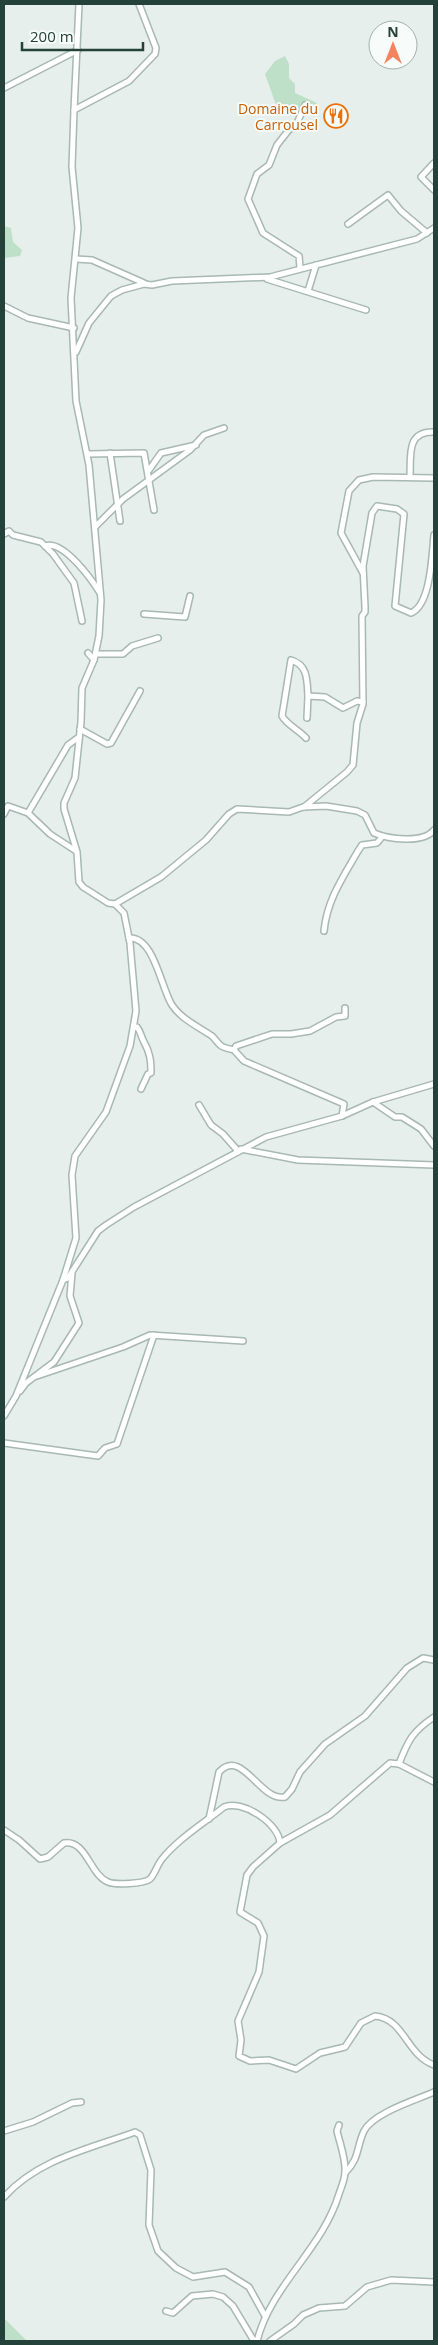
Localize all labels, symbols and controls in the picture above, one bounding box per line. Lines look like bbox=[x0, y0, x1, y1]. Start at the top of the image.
scale bar bbox=[22, 20, 144, 52]
north arrow bbox=[368, 20, 418, 70]
text: N bbox=[387, 22, 399, 41]
text: 200 m bbox=[30, 26, 74, 46]
place label: Domaine du Carrousel bbox=[238, 99, 318, 134]
restaurant icon: Domaine du Carrousel bbox=[323, 103, 349, 129]

